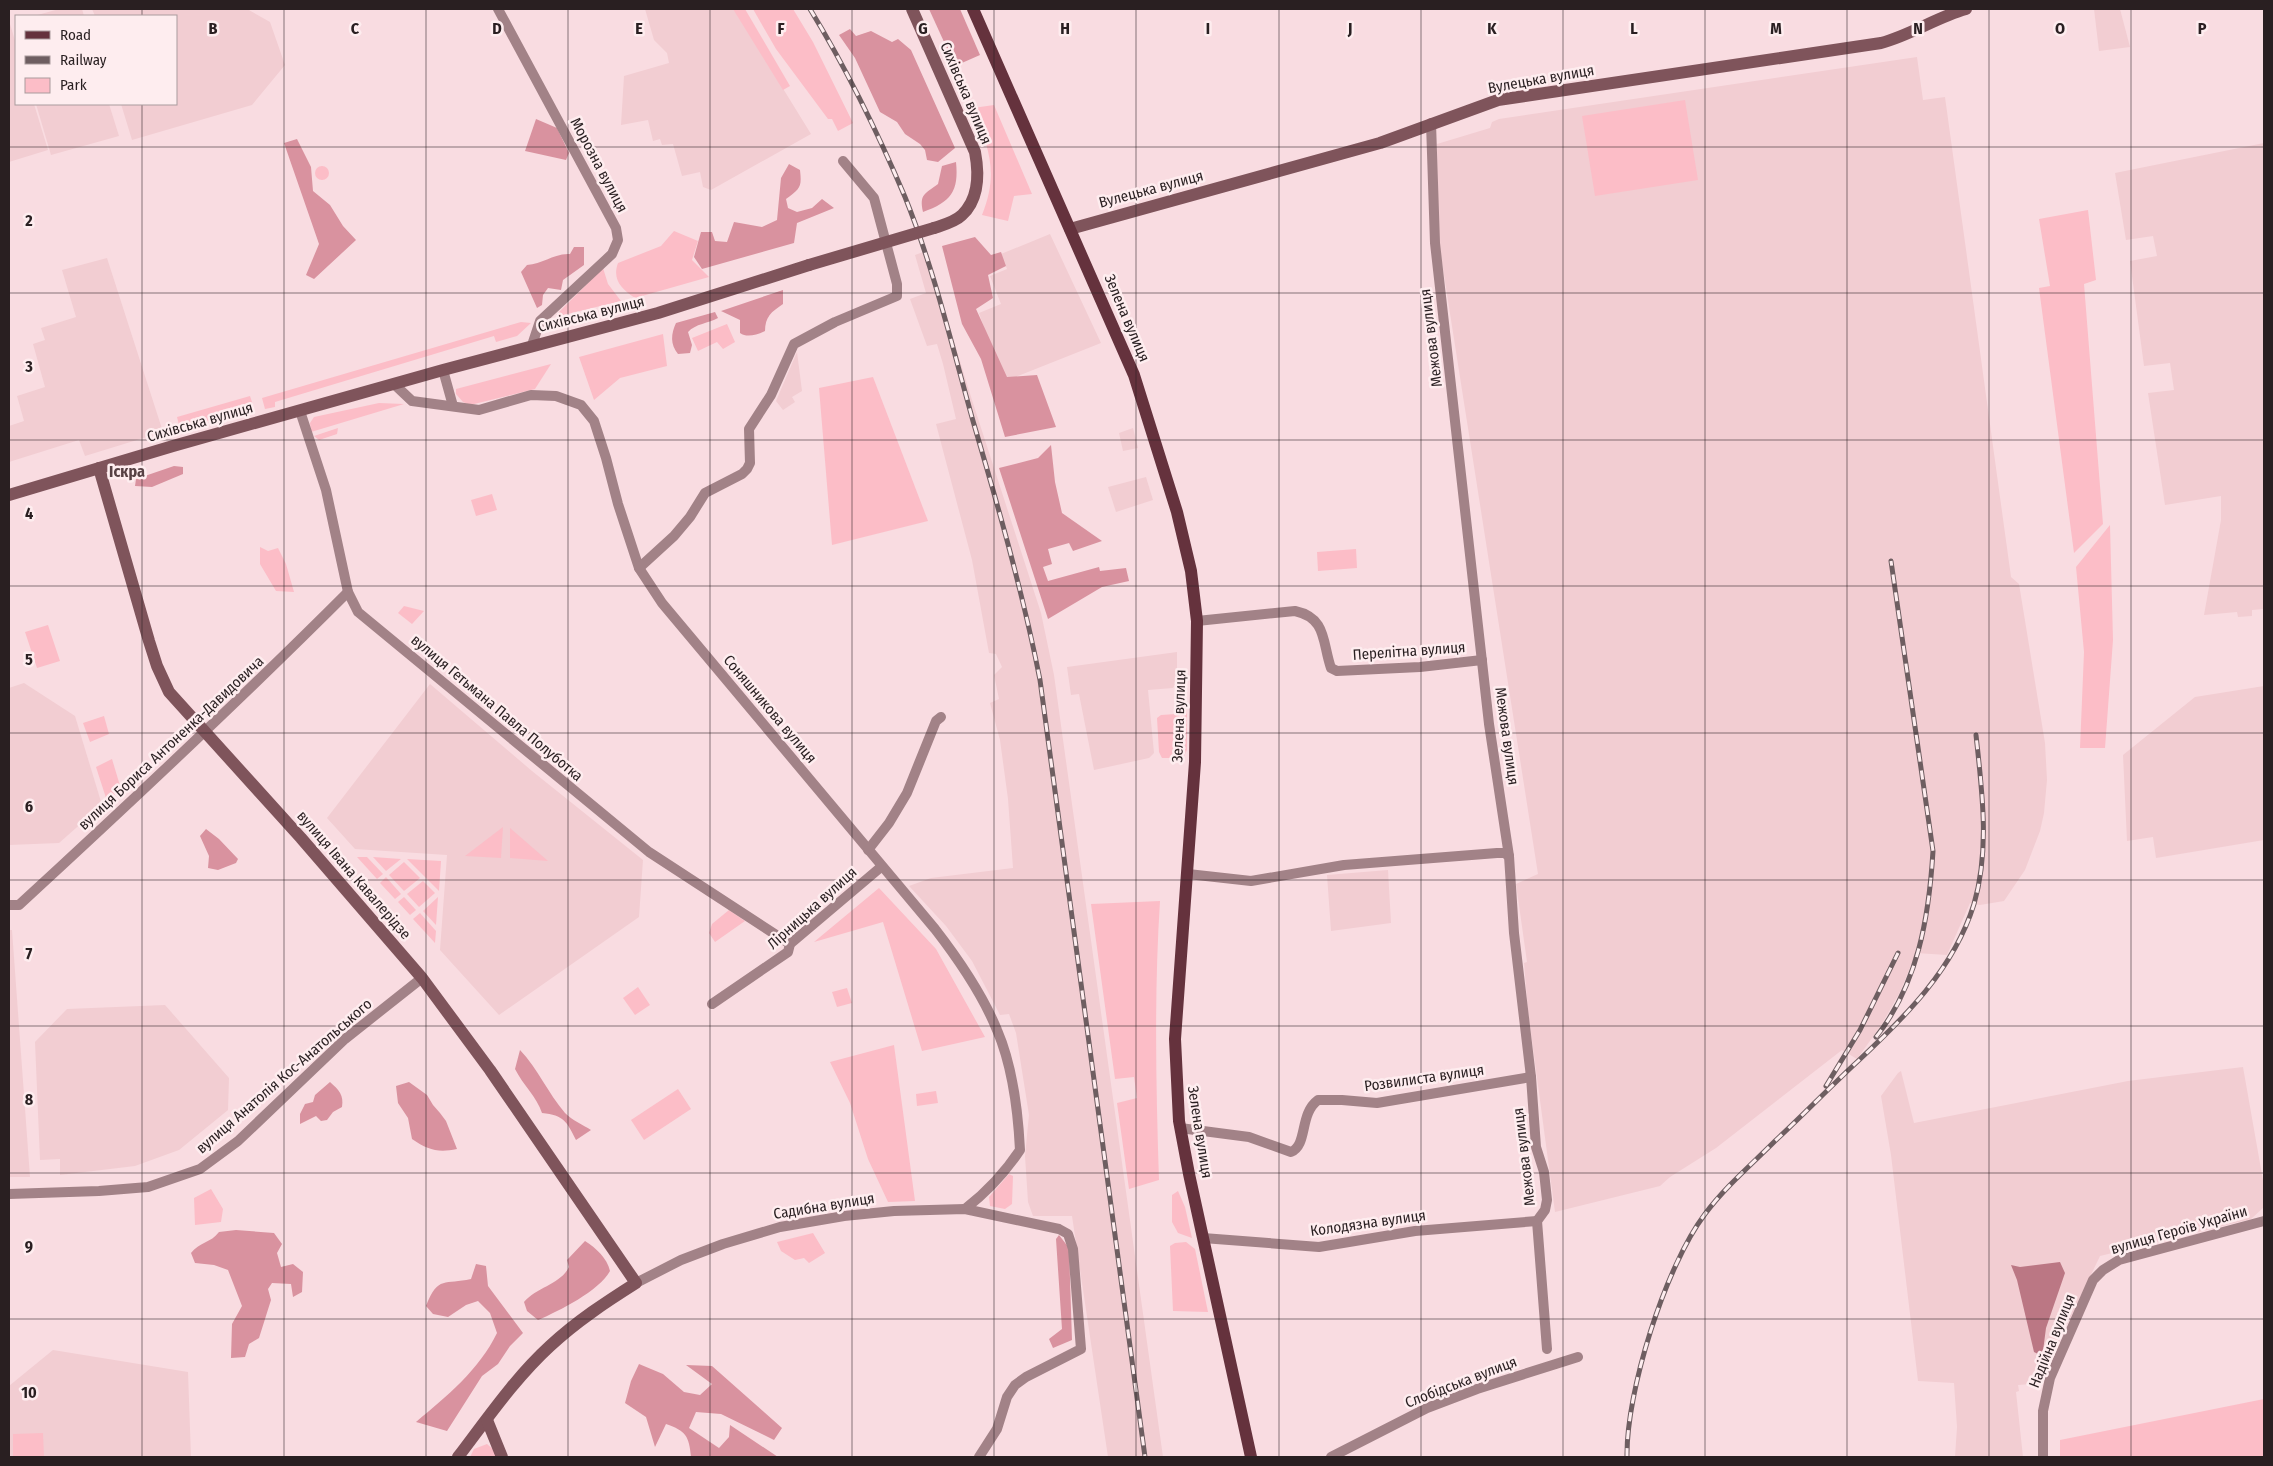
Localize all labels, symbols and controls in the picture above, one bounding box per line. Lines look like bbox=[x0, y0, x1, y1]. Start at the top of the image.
legend bbox=[15, 15, 178, 105]
text: B bbox=[209, 19, 218, 38]
text: C bbox=[351, 19, 360, 38]
text: D bbox=[492, 19, 502, 38]
text: E bbox=[635, 19, 643, 38]
text: F bbox=[777, 19, 785, 38]
text: G bbox=[918, 19, 928, 38]
text: H bbox=[1060, 19, 1070, 38]
text: I bbox=[1206, 19, 1210, 38]
text: J bbox=[1347, 19, 1352, 38]
text: K bbox=[1487, 19, 1497, 38]
text: L bbox=[1630, 19, 1638, 38]
text: M bbox=[1770, 19, 1782, 38]
text: N bbox=[1913, 19, 1923, 38]
text: O bbox=[2055, 19, 2065, 38]
text: P bbox=[2198, 19, 2207, 38]
text: Road bbox=[60, 26, 91, 44]
street label: Сихівська вулиця bbox=[936, 39, 996, 147]
text: Railway bbox=[60, 51, 107, 69]
street label: Вулецька вулиця bbox=[1487, 61, 1595, 97]
text: Park bbox=[60, 76, 87, 94]
street label: Морозна вулиця bbox=[567, 115, 631, 215]
street label: Вулецька вулиця bbox=[1097, 166, 1205, 212]
text: 2 bbox=[24, 211, 33, 230]
street label: Зелена вулиця bbox=[1100, 272, 1154, 364]
street label: Межова вулиця bbox=[1416, 288, 1446, 388]
street label: Сихівська вулиця bbox=[536, 292, 646, 336]
text: 3 bbox=[24, 357, 33, 376]
street label: Сихівська вулиця bbox=[145, 398, 255, 446]
district label: Іскра bbox=[109, 462, 145, 481]
text: 4 bbox=[25, 504, 33, 523]
street label: вулиця Гетьмана Павла Полуботка bbox=[408, 631, 586, 785]
street label: Перелітна вулиця bbox=[1352, 638, 1466, 664]
text: 5 bbox=[25, 650, 33, 669]
street label: Соняшникова вулиця bbox=[720, 651, 820, 767]
street label: вулиця Бориса Антоненка-Давидовича bbox=[75, 652, 267, 834]
street label: Зелена вулиця bbox=[1168, 669, 1190, 763]
street label: Межова вулиця bbox=[1491, 686, 1523, 786]
text: 6 bbox=[25, 797, 33, 816]
street label: вулиця Івана Кавалерідзе bbox=[293, 807, 415, 943]
street label: Лірницька вулиця bbox=[764, 863, 860, 953]
text: 7 bbox=[26, 944, 33, 963]
street label: вулиця Анатолія Кос-Анатольського bbox=[193, 995, 376, 1157]
street label: Розвилиста вулиця bbox=[1363, 1061, 1485, 1095]
street label: Зелена вулиця bbox=[1184, 1084, 1216, 1180]
text: 8 bbox=[25, 1090, 34, 1109]
street label: Межова вулиця bbox=[1509, 1107, 1539, 1207]
street label: Садибна вулиця bbox=[772, 1189, 876, 1223]
street label: вулиця Героїв України bbox=[2109, 1202, 2249, 1258]
street label: Колодязна вулиця bbox=[1309, 1206, 1427, 1240]
text: 9 bbox=[25, 1237, 33, 1256]
street label: Надійна вулиця bbox=[2025, 1291, 2079, 1391]
street label: Слобідська вулиця bbox=[1403, 1352, 1519, 1412]
text: 10 bbox=[21, 1383, 37, 1402]

